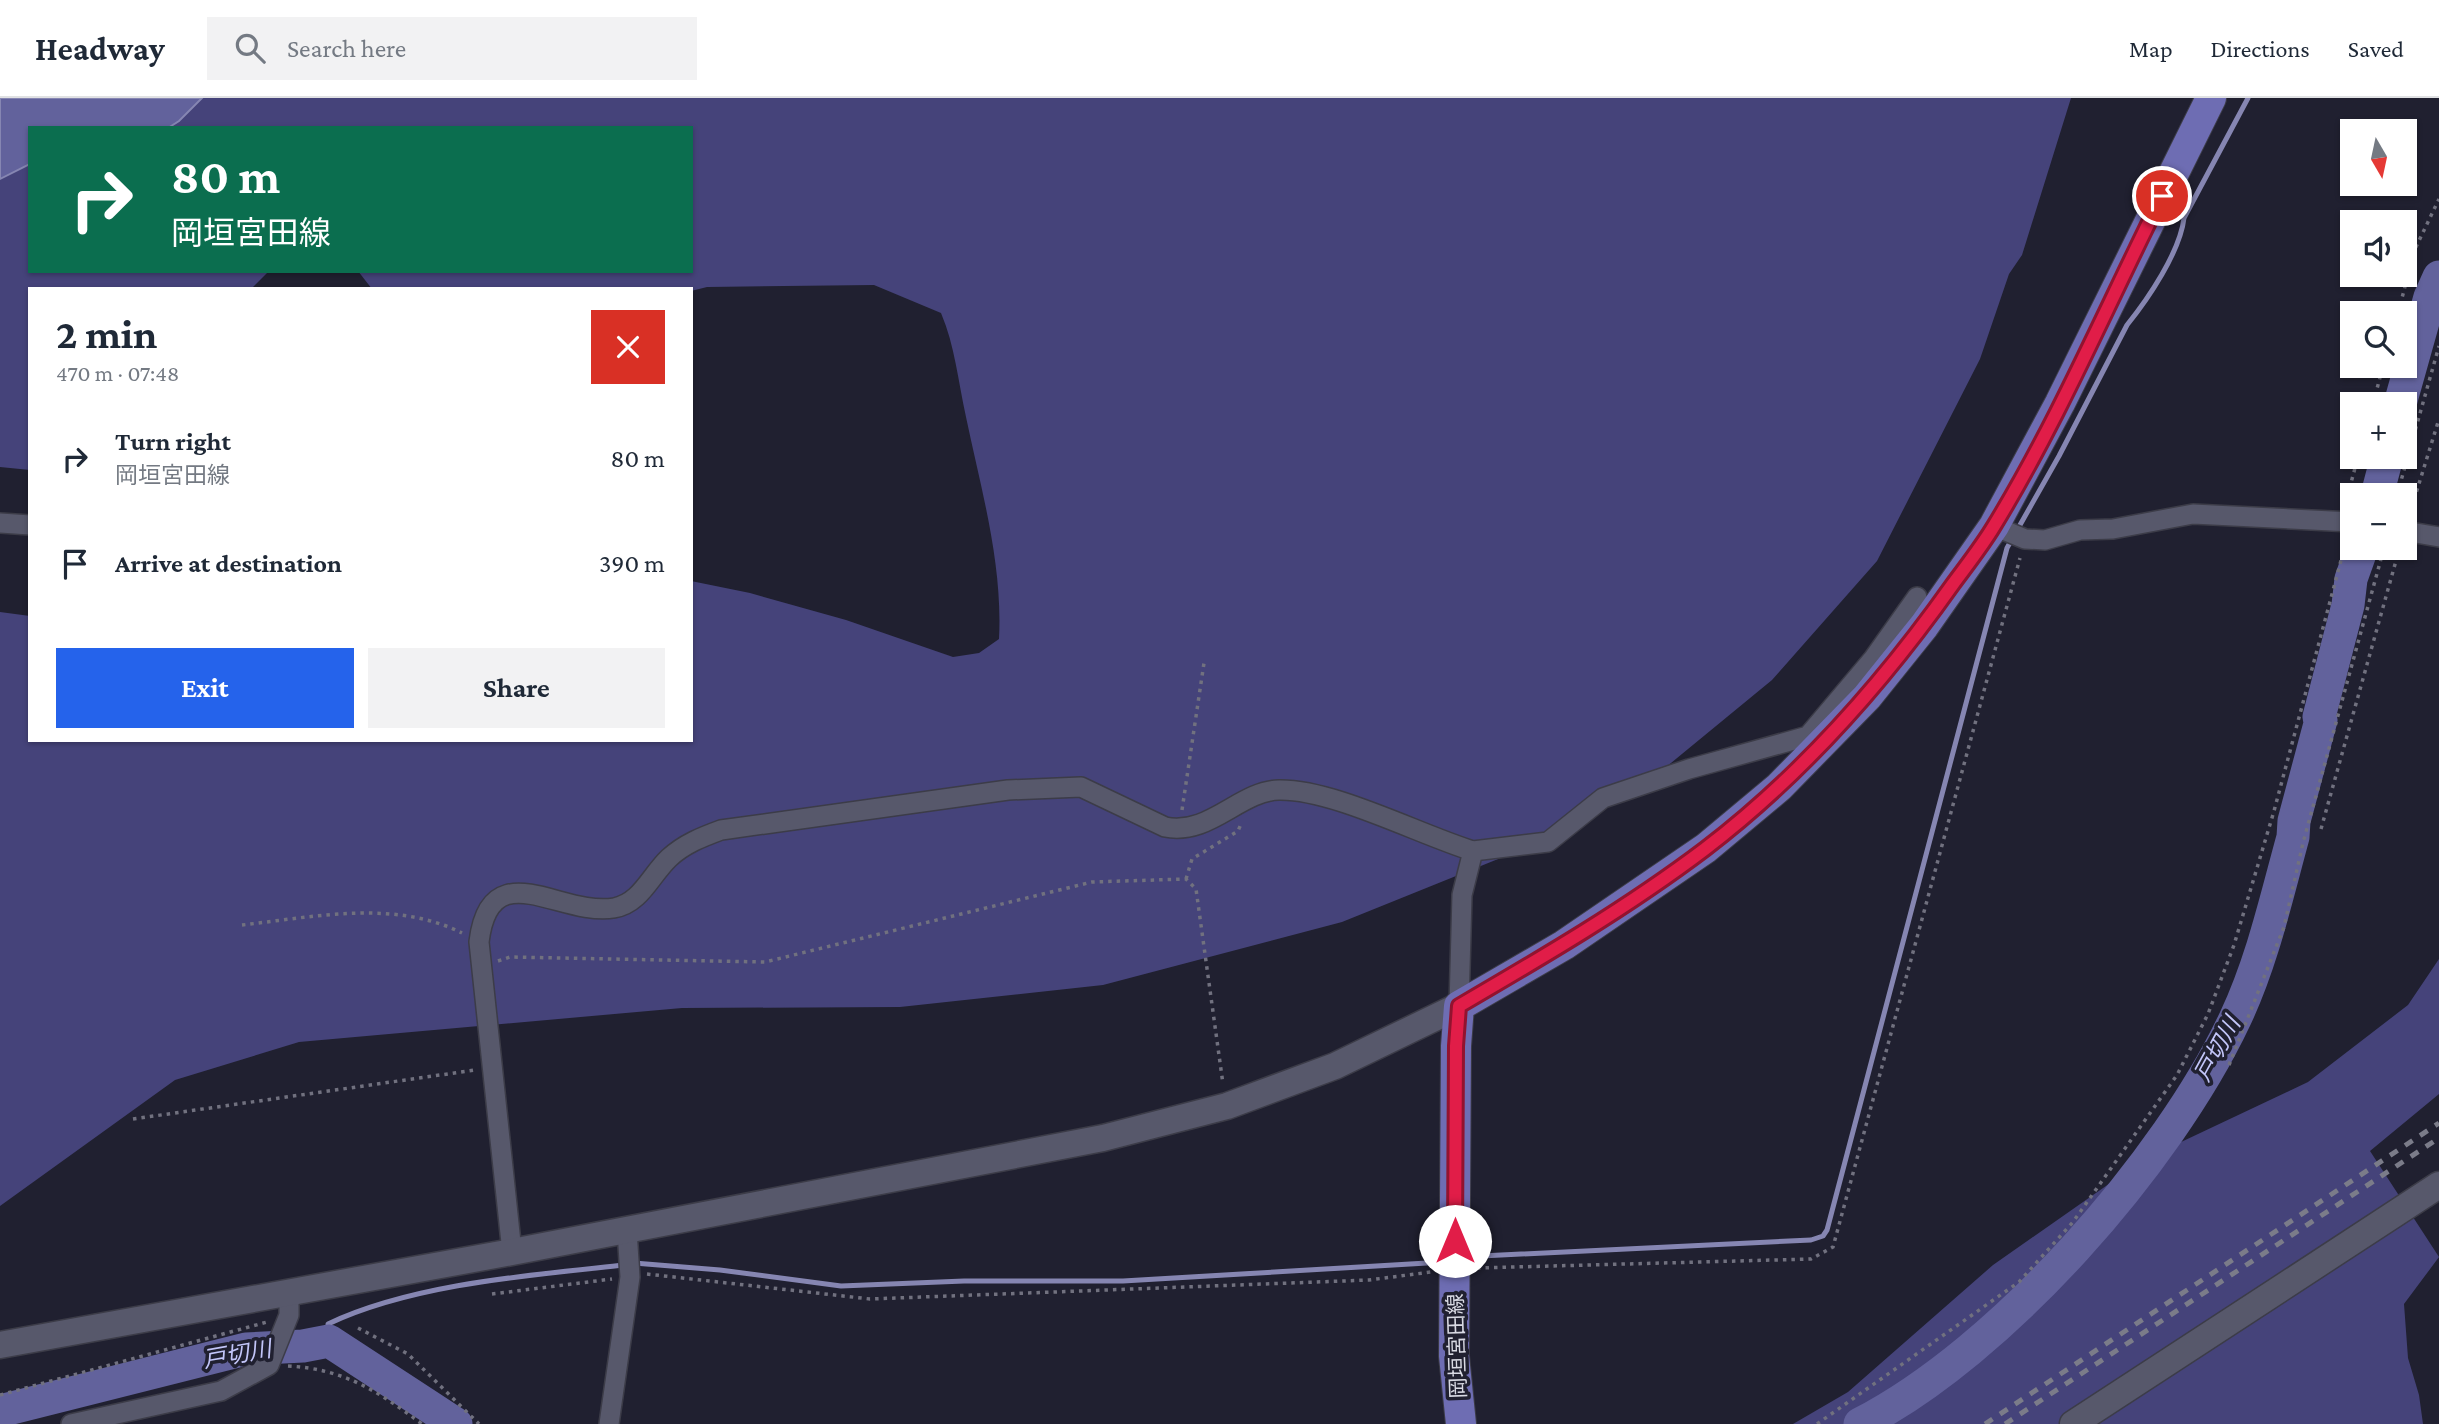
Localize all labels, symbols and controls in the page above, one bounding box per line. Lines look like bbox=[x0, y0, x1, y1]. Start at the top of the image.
search box bbox=[207, 17, 697, 80]
icon: search bbox=[231, 29, 269, 67]
text: Headway bbox=[35, 30, 165, 67]
text: Search here bbox=[287, 34, 406, 63]
text: Map bbox=[2129, 35, 2173, 62]
text: Directions bbox=[2211, 35, 2310, 62]
text: Saved bbox=[2348, 35, 2404, 62]
north arrow bbox=[2340, 119, 2417, 196]
map controls bbox=[2340, 119, 2417, 560]
text: 80 m bbox=[171, 149, 280, 204]
icon: right bbox=[56, 154, 147, 245]
pin bbox=[2132, 166, 2192, 226]
icon: arrive bbox=[2143, 177, 2181, 215]
button: sound bbox=[2340, 210, 2417, 287]
text: 岡垣宮田線 bbox=[171, 215, 331, 251]
button: search bbox=[2340, 301, 2417, 378]
text: 2 min bbox=[56, 310, 157, 357]
button: close bbox=[591, 310, 665, 384]
text: 470 m · 07:48 bbox=[56, 360, 180, 386]
button: + bbox=[2340, 392, 2417, 469]
text: Turn right bbox=[115, 427, 231, 456]
icon: right bbox=[56, 440, 94, 478]
text: 80 m bbox=[611, 444, 665, 473]
text: 岡垣宮田線 bbox=[115, 462, 230, 488]
button: − bbox=[2340, 483, 2417, 560]
icon: arrive bbox=[56, 545, 94, 583]
text: Arrive at destination bbox=[115, 549, 342, 578]
text: 390 m bbox=[599, 549, 665, 578]
button: Exit bbox=[56, 648, 354, 728]
button: Share bbox=[368, 648, 665, 728]
water label: 戸切川 bbox=[2189, 1010, 2247, 1085]
position arrow bbox=[1418, 1204, 1492, 1278]
street label: 岡垣宮田線 bbox=[1443, 1293, 1471, 1399]
water label: 戸切川 bbox=[201, 1335, 276, 1373]

